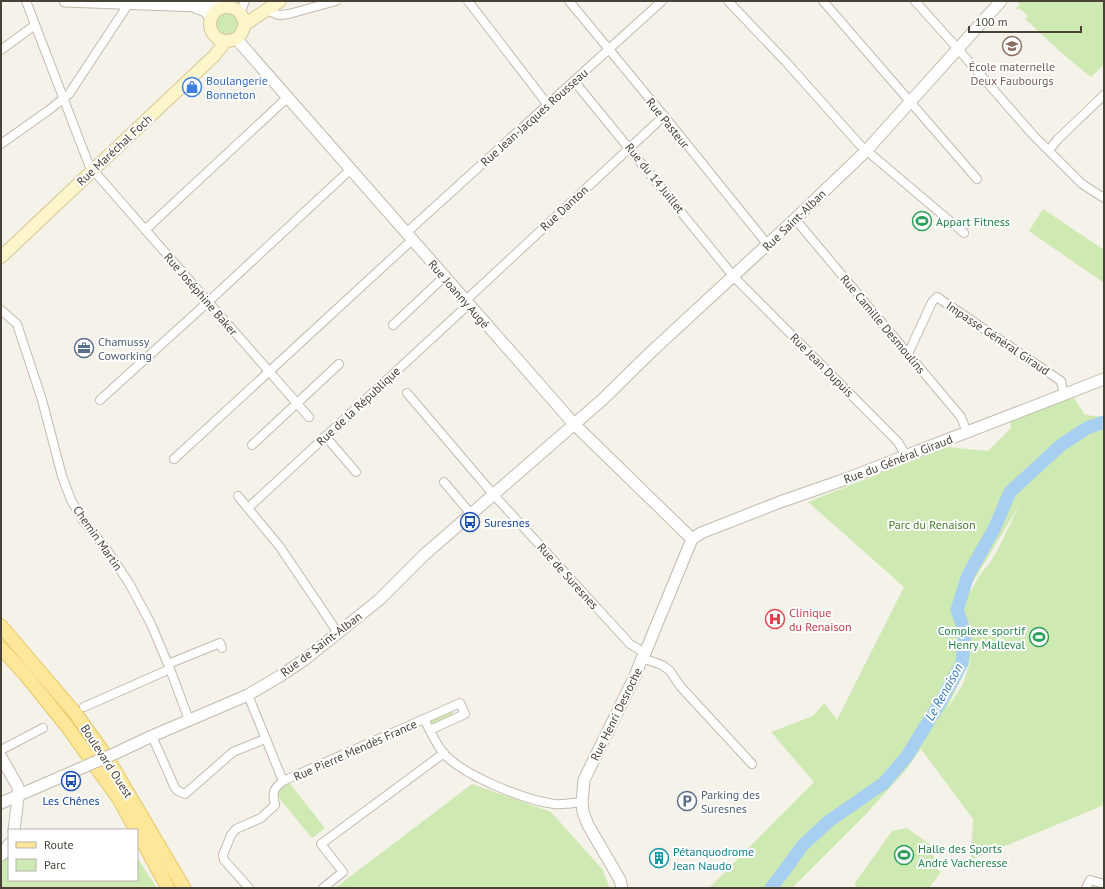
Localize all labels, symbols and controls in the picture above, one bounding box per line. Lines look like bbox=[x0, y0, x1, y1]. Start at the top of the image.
scale bar bbox=[969, 8, 1081, 34]
text: 100 m bbox=[975, 14, 1008, 29]
school or university icon: École maternelle Deux Faubourgs bbox=[1001, 35, 1023, 57]
place label: École maternelle Deux Faubourgs bbox=[969, 59, 1055, 88]
street label: Rue Jean-Jacques Rousseau bbox=[477, 65, 591, 169]
place label: Boulangerie Bonneton bbox=[206, 73, 268, 102]
shop icon: Boulangerie Bonneton bbox=[181, 76, 203, 98]
street label: Rue Pasteur bbox=[643, 95, 693, 151]
street label: Rue Maréchal Foch bbox=[73, 111, 155, 189]
street label: Rue du 14 Juillet bbox=[622, 140, 688, 216]
street label: Rue Danton bbox=[537, 182, 591, 234]
street label: Rue Saint-Alban bbox=[759, 186, 829, 254]
sports icon: Appart Fitness bbox=[911, 210, 933, 232]
place label: Appart Fitness bbox=[936, 214, 1010, 229]
street label: Rue Joséphine Baker bbox=[161, 250, 241, 338]
street label: Rue Joanny Augé bbox=[425, 257, 493, 331]
street label: Rue Camille Desmoulins bbox=[837, 271, 929, 377]
street label: Impasse Général Giraud bbox=[943, 298, 1053, 378]
street label: Rue Jean Dupuis bbox=[787, 330, 857, 400]
place label: Chamussy Coworking bbox=[98, 334, 152, 363]
office icon: Chamussy Coworking bbox=[73, 337, 95, 359]
street label: Rue de la République bbox=[313, 363, 403, 449]
street label: Rue du Général Giraud bbox=[842, 431, 954, 487]
street label: Chemin Martin bbox=[70, 503, 126, 573]
bus stop icon: Suresnes bbox=[459, 511, 481, 533]
place label: Suresnes bbox=[484, 515, 530, 530]
park label: Parc du Renaison bbox=[888, 517, 976, 532]
street label: Rue de Suresnes bbox=[534, 540, 602, 612]
place label: Clinique du Renaison bbox=[789, 605, 852, 634]
street label: Rue de Saint-Alban bbox=[277, 608, 365, 680]
hospital icon: Clinique du Renaison bbox=[764, 608, 786, 630]
place label: Complexe sportif Henry Malleval bbox=[938, 623, 1026, 652]
sports icon: Complexe sportif Henry Malleval bbox=[1028, 626, 1050, 648]
water label: Le Renaison bbox=[921, 660, 967, 724]
street label: Rue Henri Desroche bbox=[587, 665, 645, 763]
street label: Rue Pierre Mendès France bbox=[291, 716, 419, 784]
street label: Boulevard Ouest bbox=[78, 721, 136, 801]
bus stop icon: Les Chênes bbox=[60, 770, 82, 792]
place label: Parking des Suresnes bbox=[701, 787, 760, 816]
parking icon: Parking des Suresnes bbox=[676, 790, 698, 812]
place label: Les Chênes bbox=[42, 793, 100, 808]
legend bbox=[8, 829, 138, 881]
text: Route bbox=[44, 837, 74, 852]
place label: Halle des Sports André Vacheresse bbox=[918, 841, 1008, 870]
place label: Pétanquodrome Jean Naudo bbox=[672, 844, 754, 873]
sports icon: Halle des Sports André Vacheresse bbox=[893, 844, 915, 866]
building icon: Pétanquodrome Jean Naudo bbox=[648, 847, 670, 869]
text: Parc bbox=[44, 857, 66, 872]

